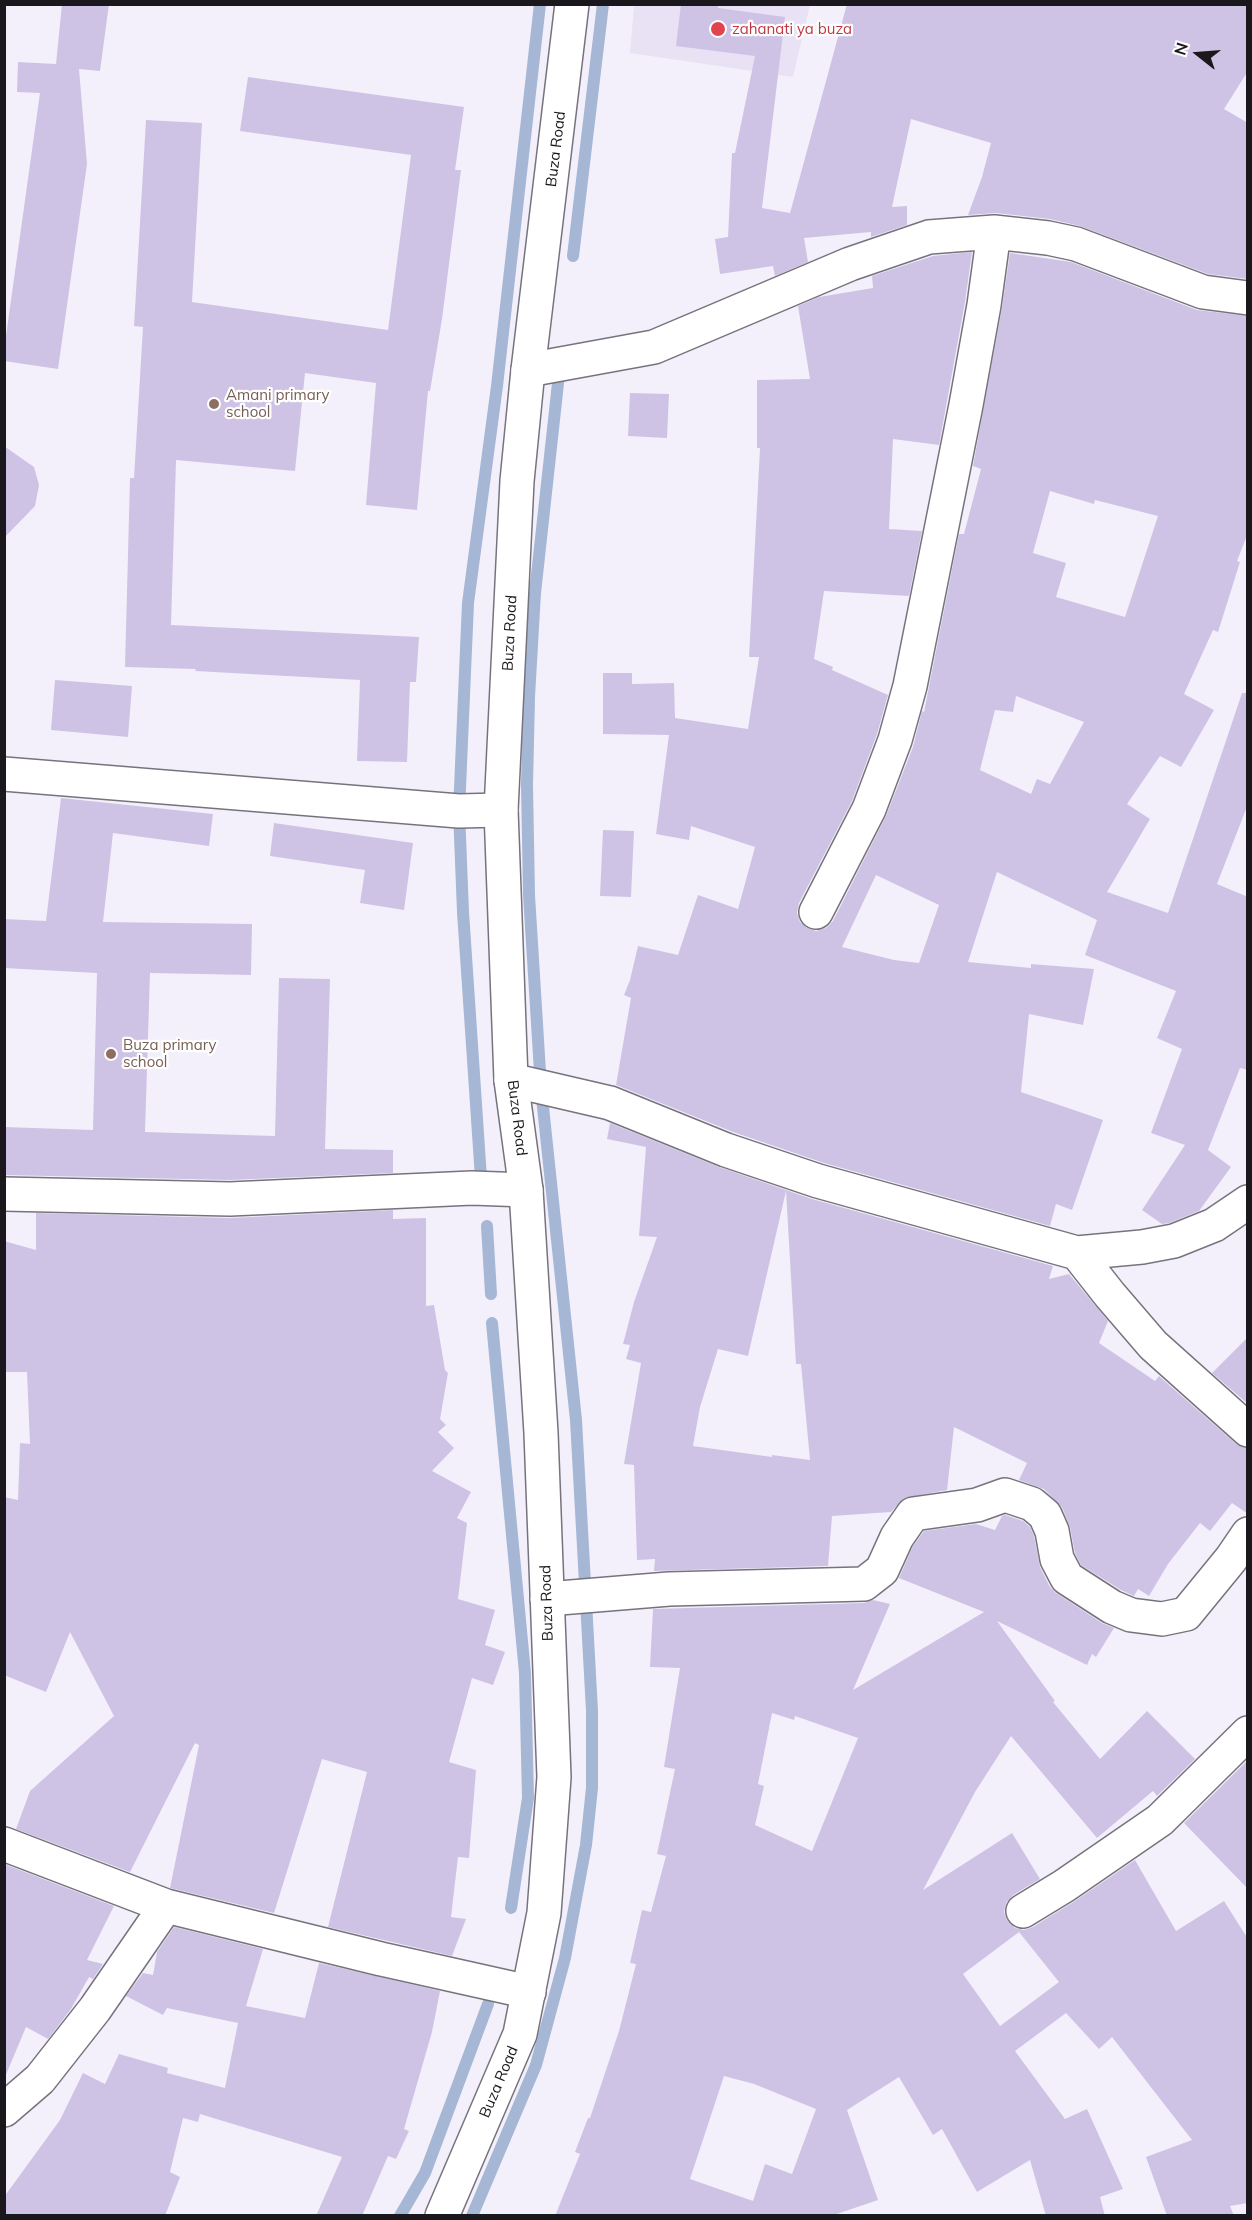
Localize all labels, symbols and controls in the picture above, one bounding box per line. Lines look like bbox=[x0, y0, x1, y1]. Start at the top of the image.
marker: zahanati ya buza bbox=[709, 20, 727, 38]
place label: zahanati ya buza bbox=[732, 20, 852, 38]
north arrow bbox=[1168, 24, 1228, 84]
text: N bbox=[1169, 40, 1192, 57]
street label: Buza Road bbox=[542, 110, 570, 188]
place label: Amani primary school bbox=[226, 386, 330, 421]
marker: Amani primary school bbox=[207, 397, 221, 411]
street label: Buza Road bbox=[499, 594, 521, 672]
place label: Buza primary school bbox=[123, 1036, 217, 1071]
marker: Buza primary school bbox=[104, 1047, 118, 1061]
street label: Buza Road bbox=[503, 1079, 531, 1157]
street label: Buza Road bbox=[537, 1565, 557, 1641]
street label: Buza Road bbox=[476, 2043, 522, 2121]

